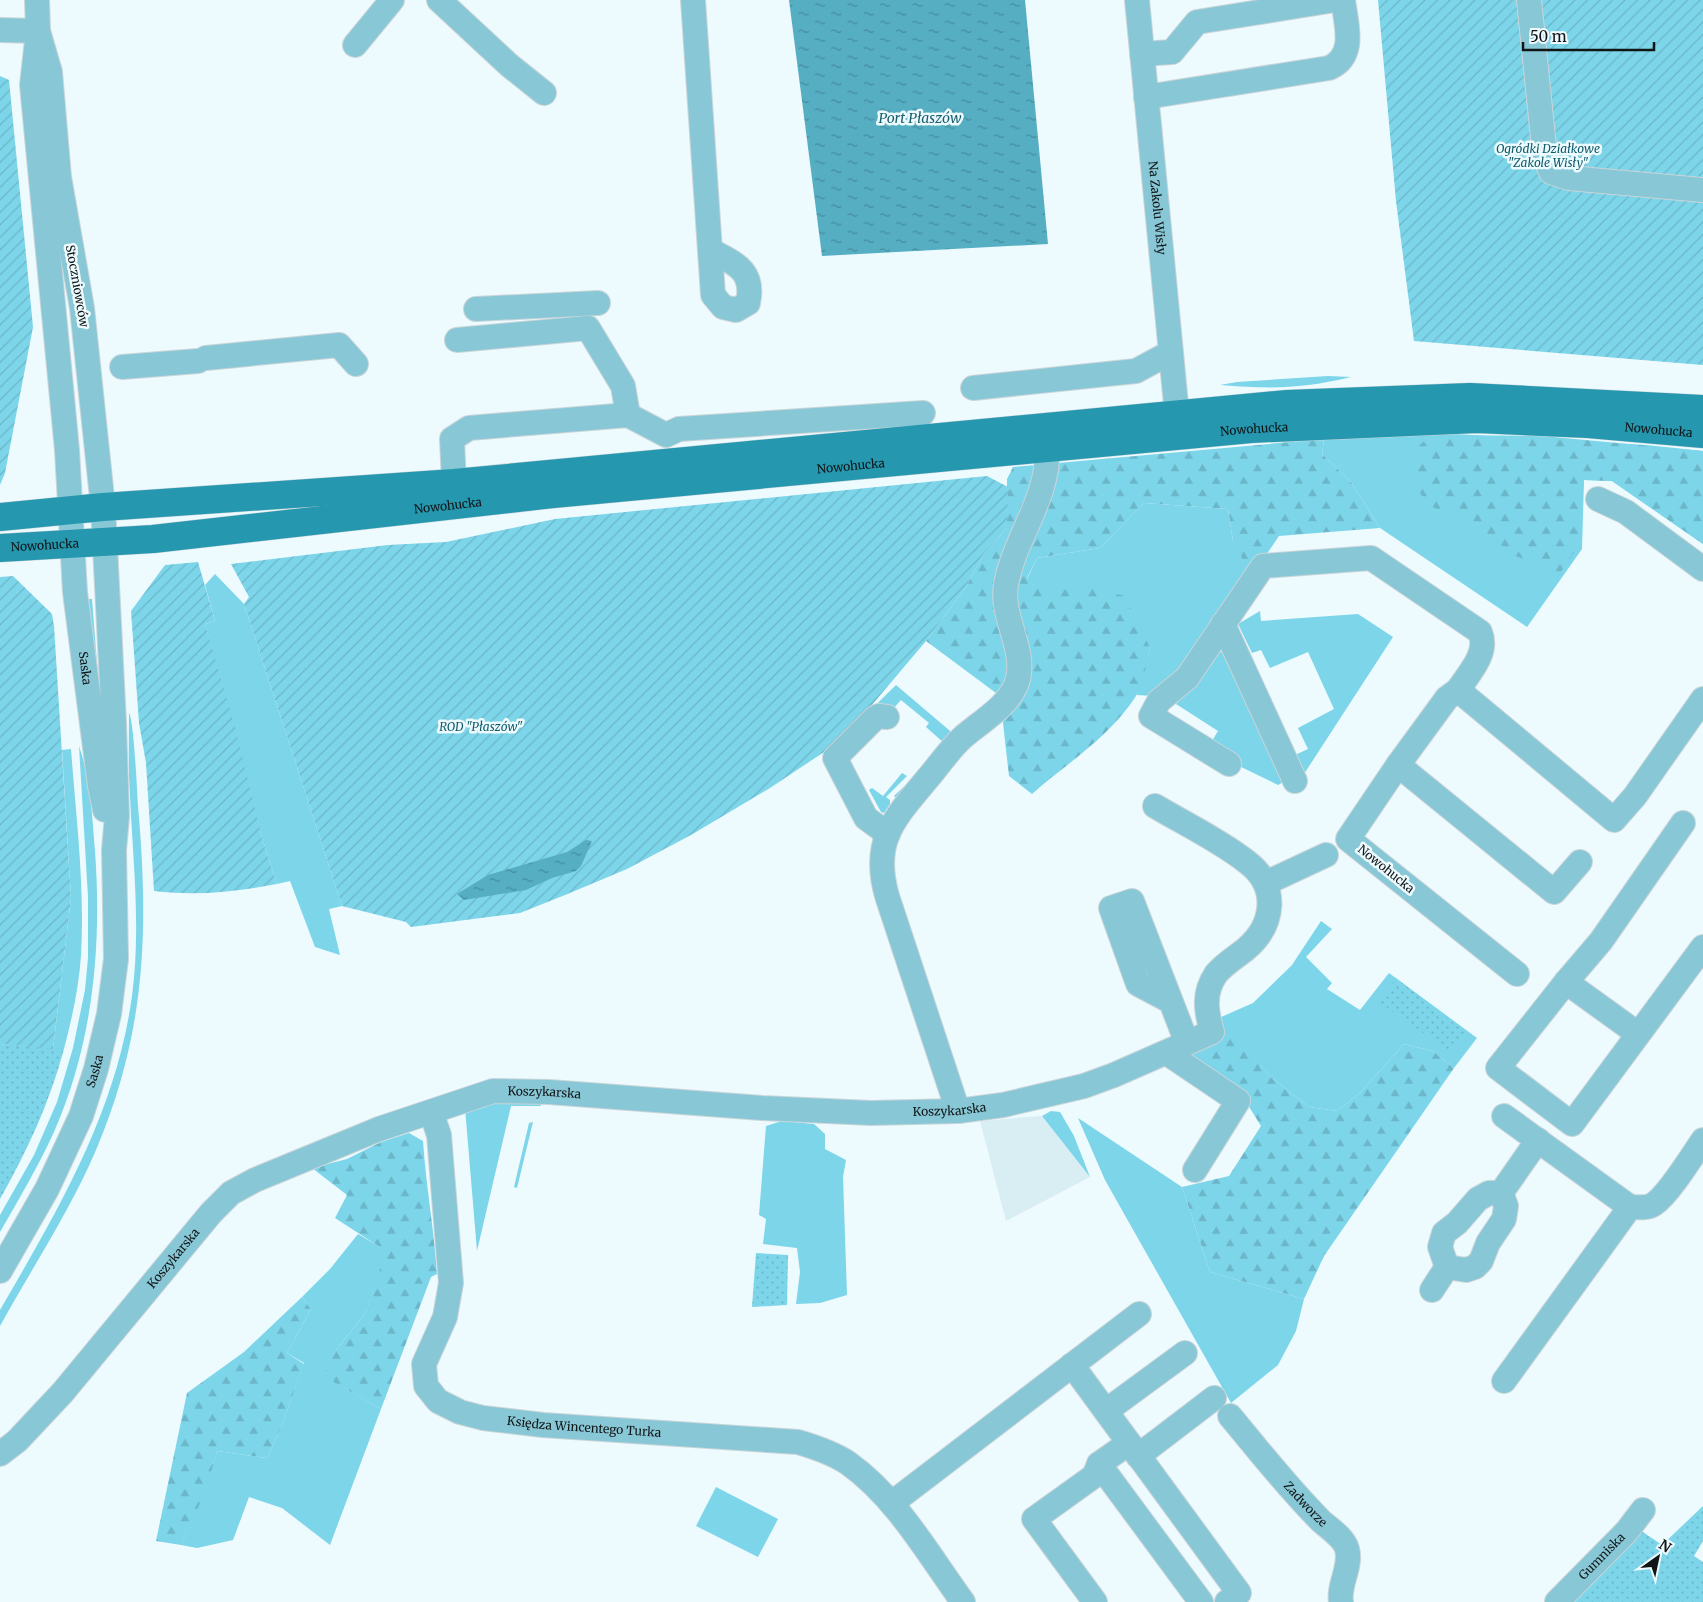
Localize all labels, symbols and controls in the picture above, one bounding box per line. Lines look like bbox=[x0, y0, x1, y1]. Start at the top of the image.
scale bar bbox=[1523, 20, 1654, 52]
text: 50 m bbox=[1530, 27, 1567, 46]
water label: Port Płaszów bbox=[878, 109, 962, 127]
park label: Ogródki Działkowe "Zakole Wisły" bbox=[1496, 141, 1600, 170]
street label: Na Zakolu Wisły bbox=[1146, 160, 1170, 256]
street label: Stoczniowców bbox=[63, 244, 92, 329]
street label: Nowohucka bbox=[1219, 419, 1289, 439]
street label: Nowohucka bbox=[1624, 419, 1694, 440]
street label: Nowohucka bbox=[816, 455, 886, 476]
street label: Nowohucka bbox=[413, 494, 483, 517]
street label: Nowohucka bbox=[10, 535, 80, 554]
street label: Saska bbox=[76, 650, 95, 686]
park label: ROD "Płaszów" bbox=[439, 719, 523, 734]
street label: Nowohucka bbox=[1355, 841, 1418, 896]
street label: Saska bbox=[83, 1053, 106, 1089]
street label: Koszykarska bbox=[507, 1083, 582, 1101]
street label: Koszykarska bbox=[913, 1099, 988, 1119]
street label: Koszykarska bbox=[144, 1224, 203, 1291]
street label: Księdza Wincentego Turka bbox=[506, 1413, 662, 1440]
street label: Zadworze bbox=[1281, 1478, 1330, 1530]
street label: Gumniska bbox=[1575, 1529, 1628, 1583]
north arrow bbox=[1633, 1532, 1683, 1582]
text: N bbox=[1656, 1536, 1675, 1557]

